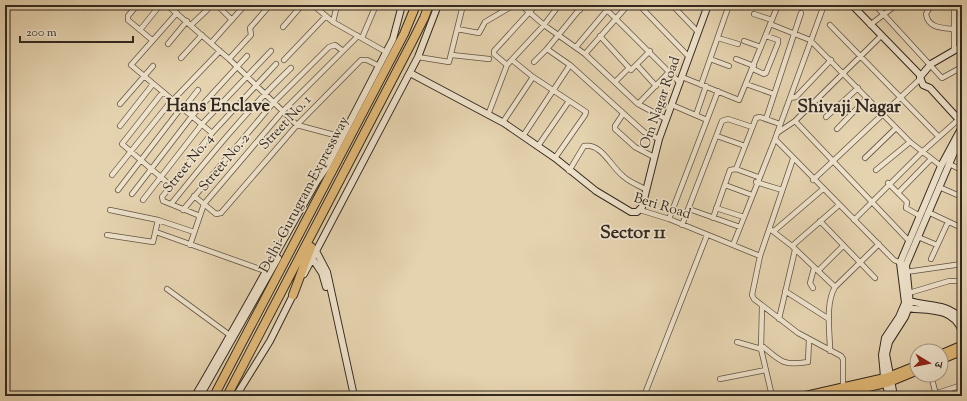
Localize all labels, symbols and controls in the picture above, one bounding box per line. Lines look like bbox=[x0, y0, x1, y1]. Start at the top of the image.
scale bar bbox=[20, 18, 133, 44]
text: 200 m bbox=[26, 24, 57, 42]
street label: Om Nagar Road bbox=[636, 54, 686, 152]
street label: Street No. 1 bbox=[255, 91, 317, 155]
district label: Hans Enclave bbox=[166, 94, 271, 120]
district label: Shivaji Nagar bbox=[797, 95, 901, 121]
street label: Delhi-Gurugram Expressway bbox=[255, 113, 355, 277]
street label: Street No. 2 bbox=[195, 129, 256, 196]
street label: Street No. 4 bbox=[159, 130, 219, 198]
street label: Beri Road bbox=[631, 189, 693, 225]
district label: Sector 11 bbox=[600, 221, 667, 247]
north arrow bbox=[909, 343, 949, 383]
text: उ bbox=[929, 359, 946, 370]

